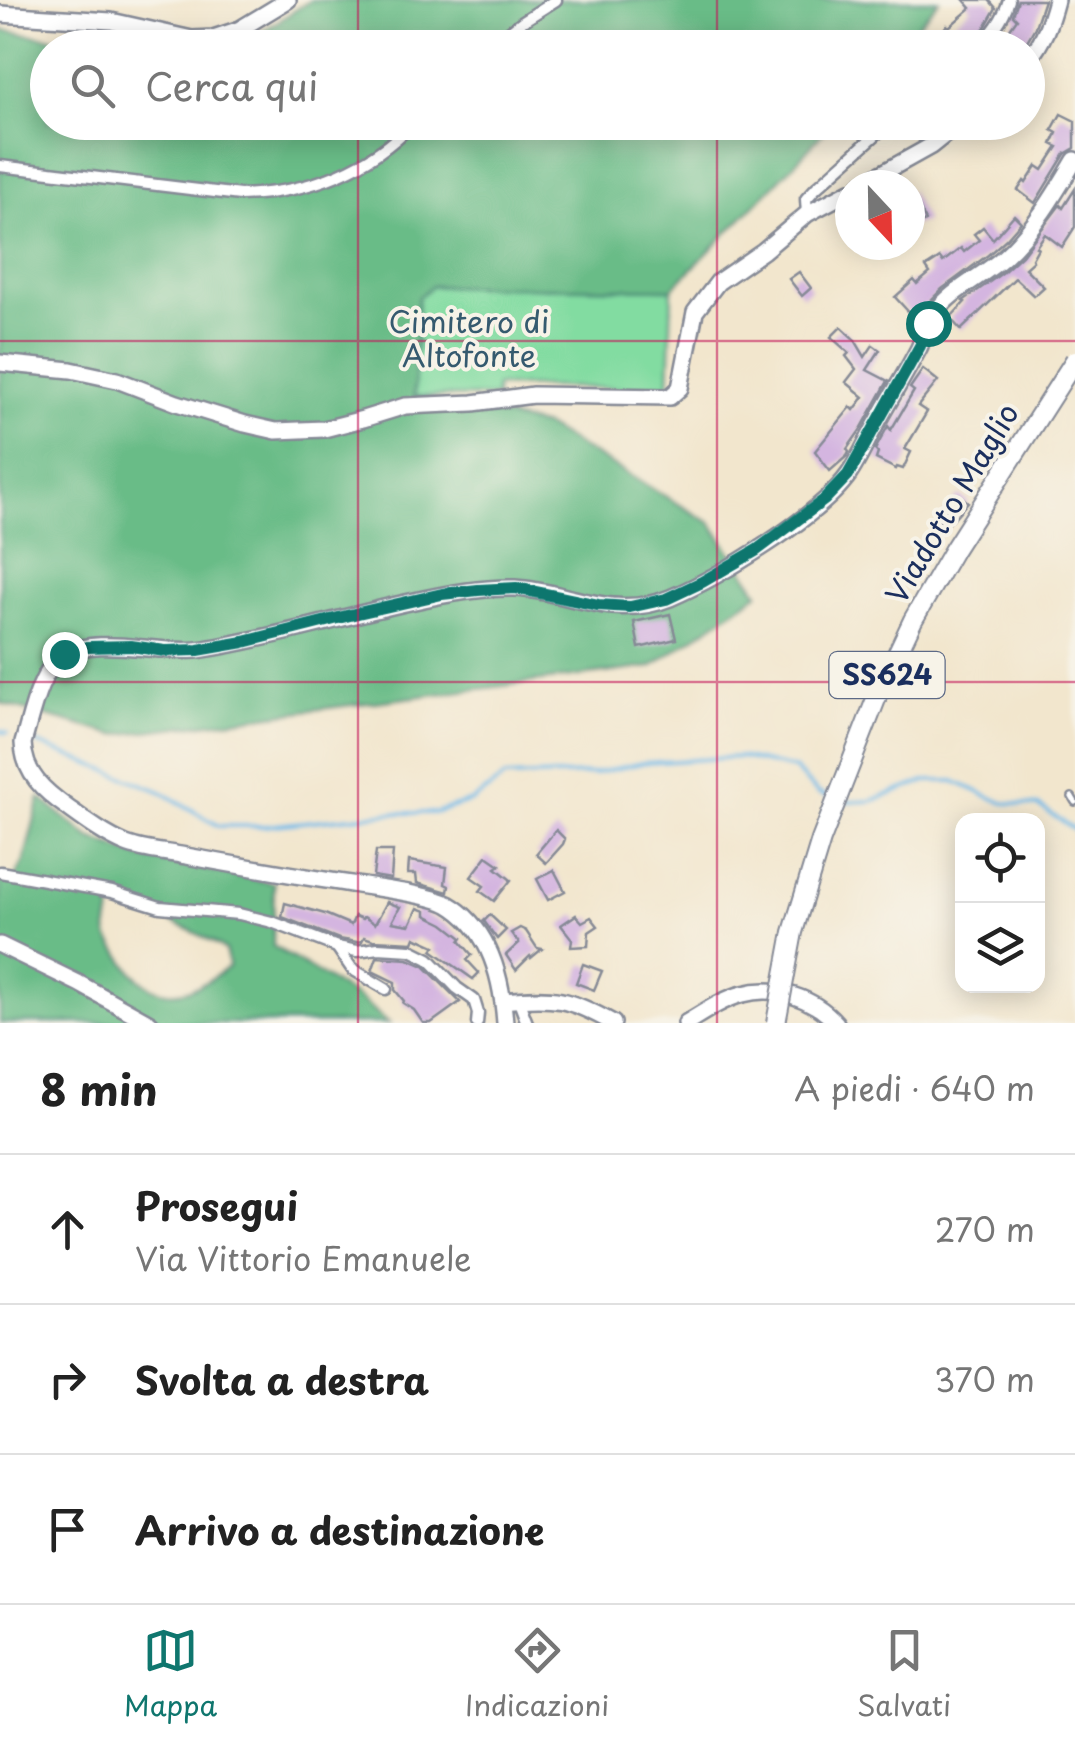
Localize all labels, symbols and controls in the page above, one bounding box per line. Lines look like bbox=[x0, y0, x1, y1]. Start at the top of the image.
search box bbox=[30, 30, 1045, 140]
text: Cerca qui bbox=[145, 57, 318, 114]
icon: search bbox=[65, 58, 120, 113]
north arrow bbox=[835, 170, 925, 260]
park label: Cimitero di Altofonte bbox=[389, 298, 549, 377]
route start bbox=[906, 301, 952, 347]
street label: Viadotto Maglio bbox=[873, 394, 1029, 612]
route end bbox=[42, 632, 88, 678]
road number: SS624 bbox=[830, 652, 944, 698]
map controls bbox=[955, 813, 1045, 993]
button: locate bbox=[955, 813, 1045, 903]
button: layers bbox=[955, 903, 1045, 993]
text: 8 min bbox=[40, 1057, 158, 1120]
text: A piedi · 640 m bbox=[794, 1064, 1035, 1112]
text: Prosegui bbox=[135, 1177, 298, 1234]
icon: ahead bbox=[40, 1202, 95, 1257]
text: 270 m bbox=[935, 1205, 1035, 1253]
text: Via Vittorio Emanuele bbox=[135, 1234, 471, 1282]
text: Svolta a destra bbox=[135, 1351, 429, 1408]
icon: right bbox=[40, 1352, 95, 1407]
text: 370 m bbox=[934, 1355, 1035, 1403]
text: Arrivo a destinazione bbox=[135, 1501, 544, 1558]
icon: arrive bbox=[40, 1502, 95, 1557]
tab: Mappa bbox=[124, 1623, 217, 1726]
tab: Indicazioni bbox=[465, 1623, 609, 1726]
tab: Salvati bbox=[857, 1623, 951, 1726]

